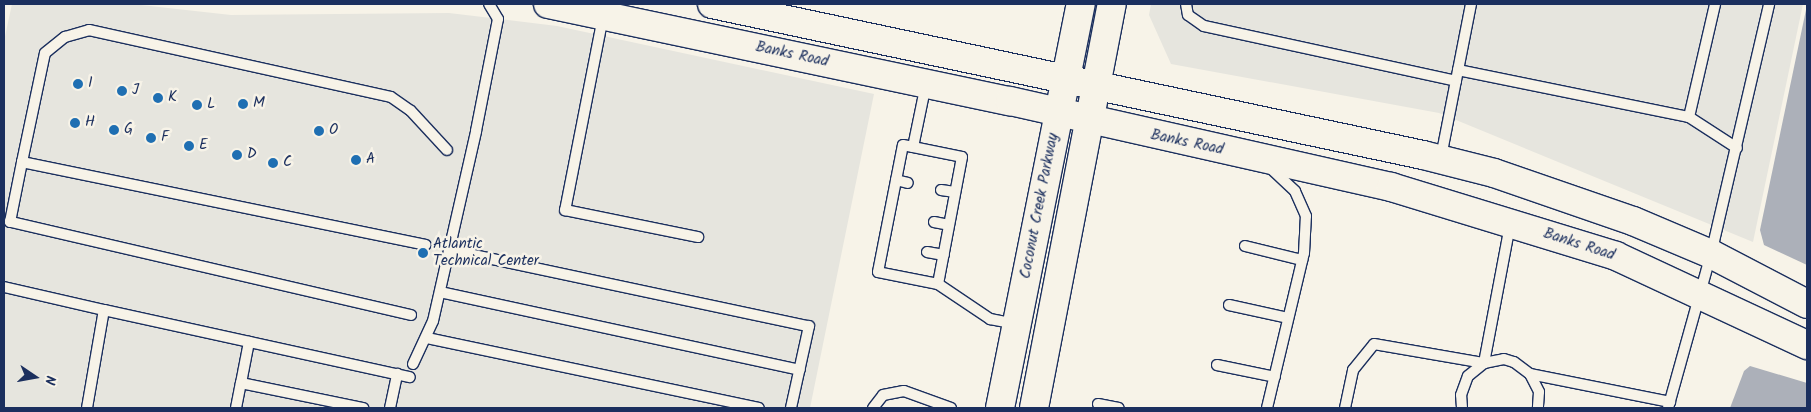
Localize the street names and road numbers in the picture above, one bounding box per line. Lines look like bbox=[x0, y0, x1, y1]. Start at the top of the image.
street label: Banks Road bbox=[754, 38, 830, 72]
street label: Banks Road bbox=[1149, 126, 1225, 160]
street label: Coconut Creek Parkway bbox=[1017, 132, 1063, 280]
street label: Banks Road bbox=[1541, 225, 1617, 265]

